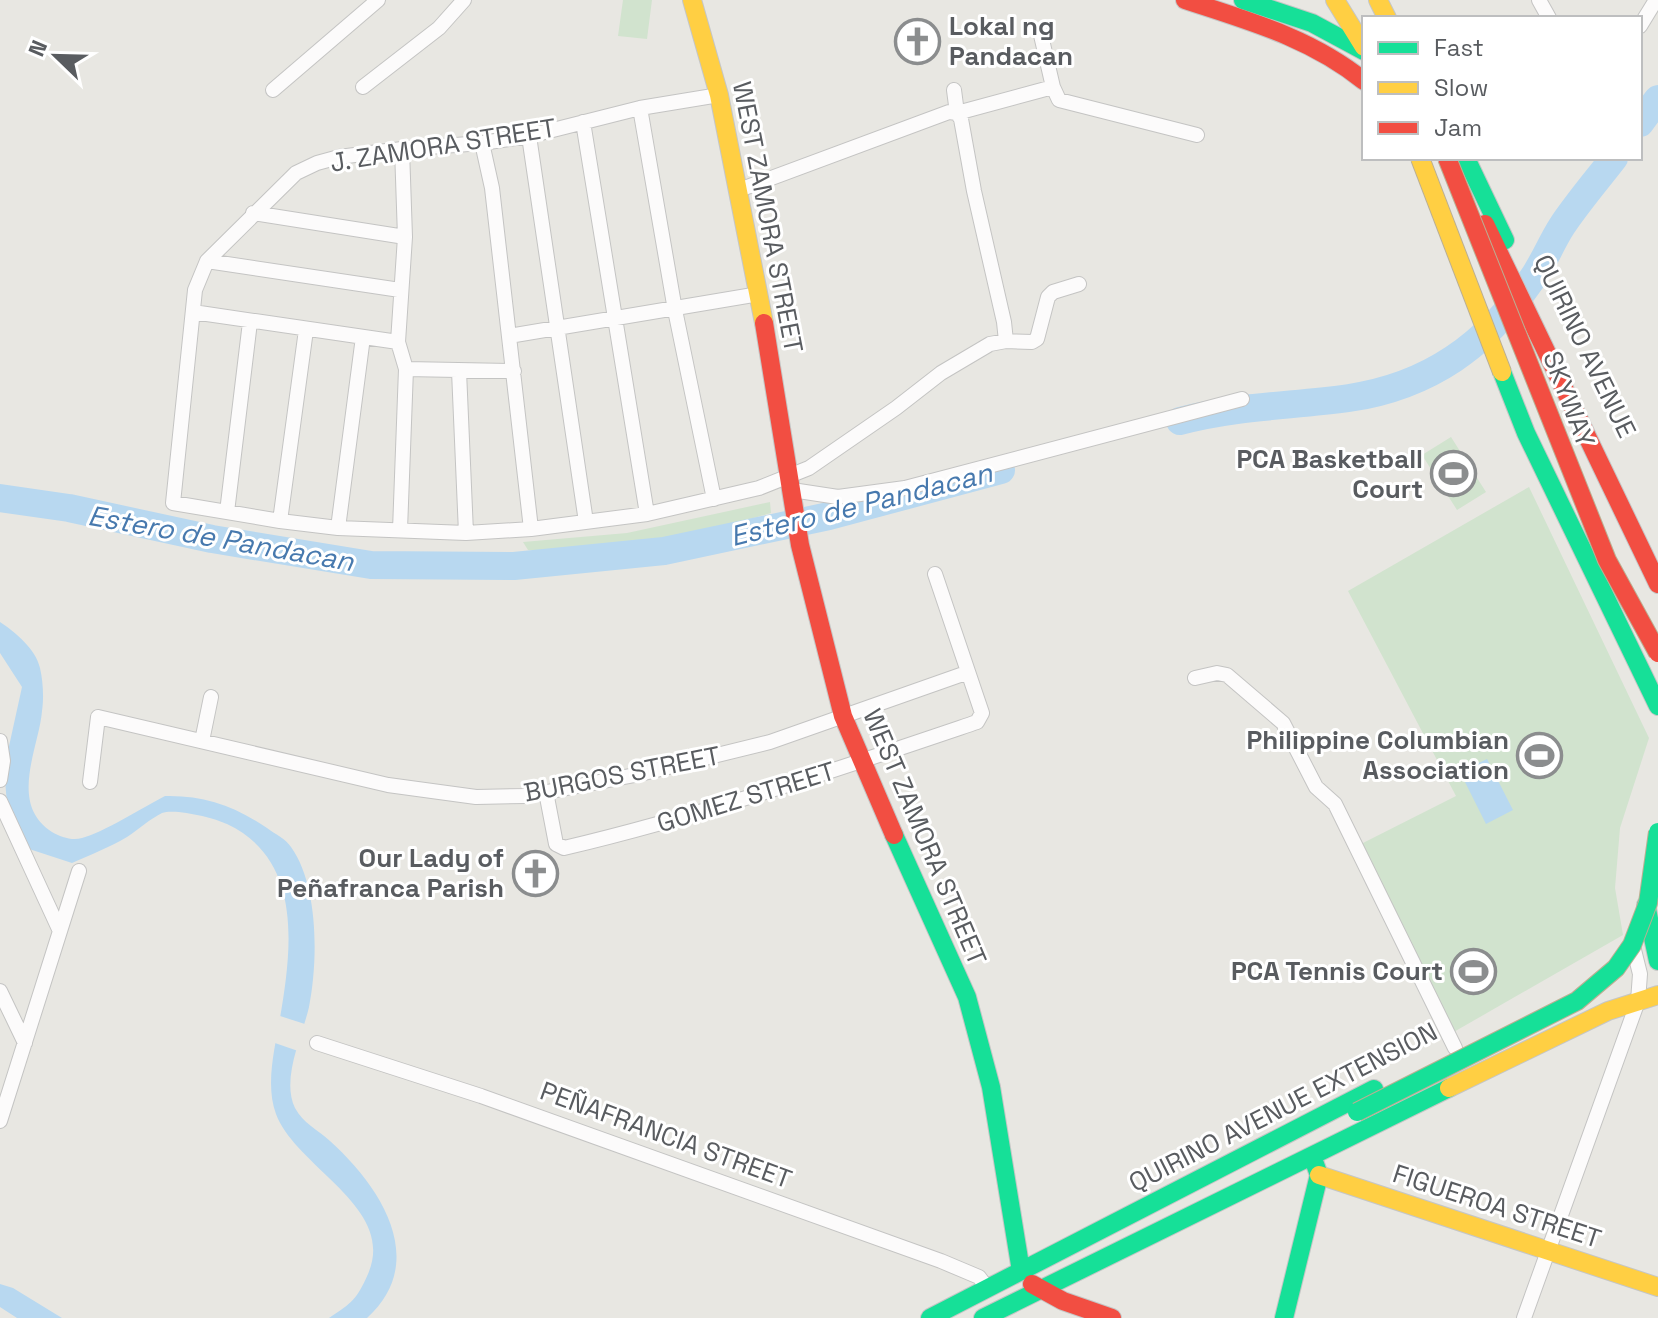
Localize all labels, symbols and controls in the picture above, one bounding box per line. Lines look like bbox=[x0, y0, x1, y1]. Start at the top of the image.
place label: Lokal ng Pandacan bbox=[949, 9, 1073, 73]
north arrow bbox=[16, 16, 96, 96]
legend bbox=[1362, 16, 1642, 160]
church icon: Lokal ng Pandacan bbox=[894, 17, 942, 65]
text: Fast bbox=[1434, 32, 1484, 63]
text: N bbox=[22, 36, 53, 60]
text: Slow bbox=[1434, 72, 1488, 103]
street label: WEST ZAMORA STREET bbox=[725, 78, 811, 356]
street label: J. ZAMORA STREET bbox=[328, 110, 558, 180]
text: Jam bbox=[1434, 112, 1482, 143]
street label: QUIRINO AVENUE bbox=[1526, 249, 1644, 443]
street label: SKYWAY bbox=[1535, 346, 1603, 452]
place label: PCA Basketball Court bbox=[1236, 442, 1423, 506]
sports icon: PCA Basketball Court bbox=[1430, 450, 1478, 498]
water label: Estero de Pandacan bbox=[726, 454, 997, 554]
water label: Estero de Pandacan bbox=[85, 497, 357, 579]
street label: WEST ZAMORA STREET bbox=[856, 703, 994, 971]
place label: Philippine Columbian Association bbox=[1246, 723, 1509, 787]
sports icon: Philippine Columbian Association bbox=[1516, 731, 1564, 779]
street label: BURGOS STREET bbox=[521, 738, 723, 810]
street label: GOMEZ STREET bbox=[653, 754, 839, 840]
place label: Our Lady of Peñafranca Parish bbox=[277, 841, 504, 905]
church icon: Our Lady of Peñafranca Parish bbox=[511, 849, 559, 897]
sports icon: PCA Tennis Court bbox=[1450, 947, 1498, 995]
place label: PCA Tennis Court bbox=[1231, 954, 1443, 988]
street label: QUIRINO AVENUE EXTENSION bbox=[1123, 1014, 1443, 1200]
street label: PEÑAFRANCIA STREET bbox=[536, 1074, 796, 1196]
street label: FIGUEROA STREET bbox=[1388, 1156, 1606, 1256]

